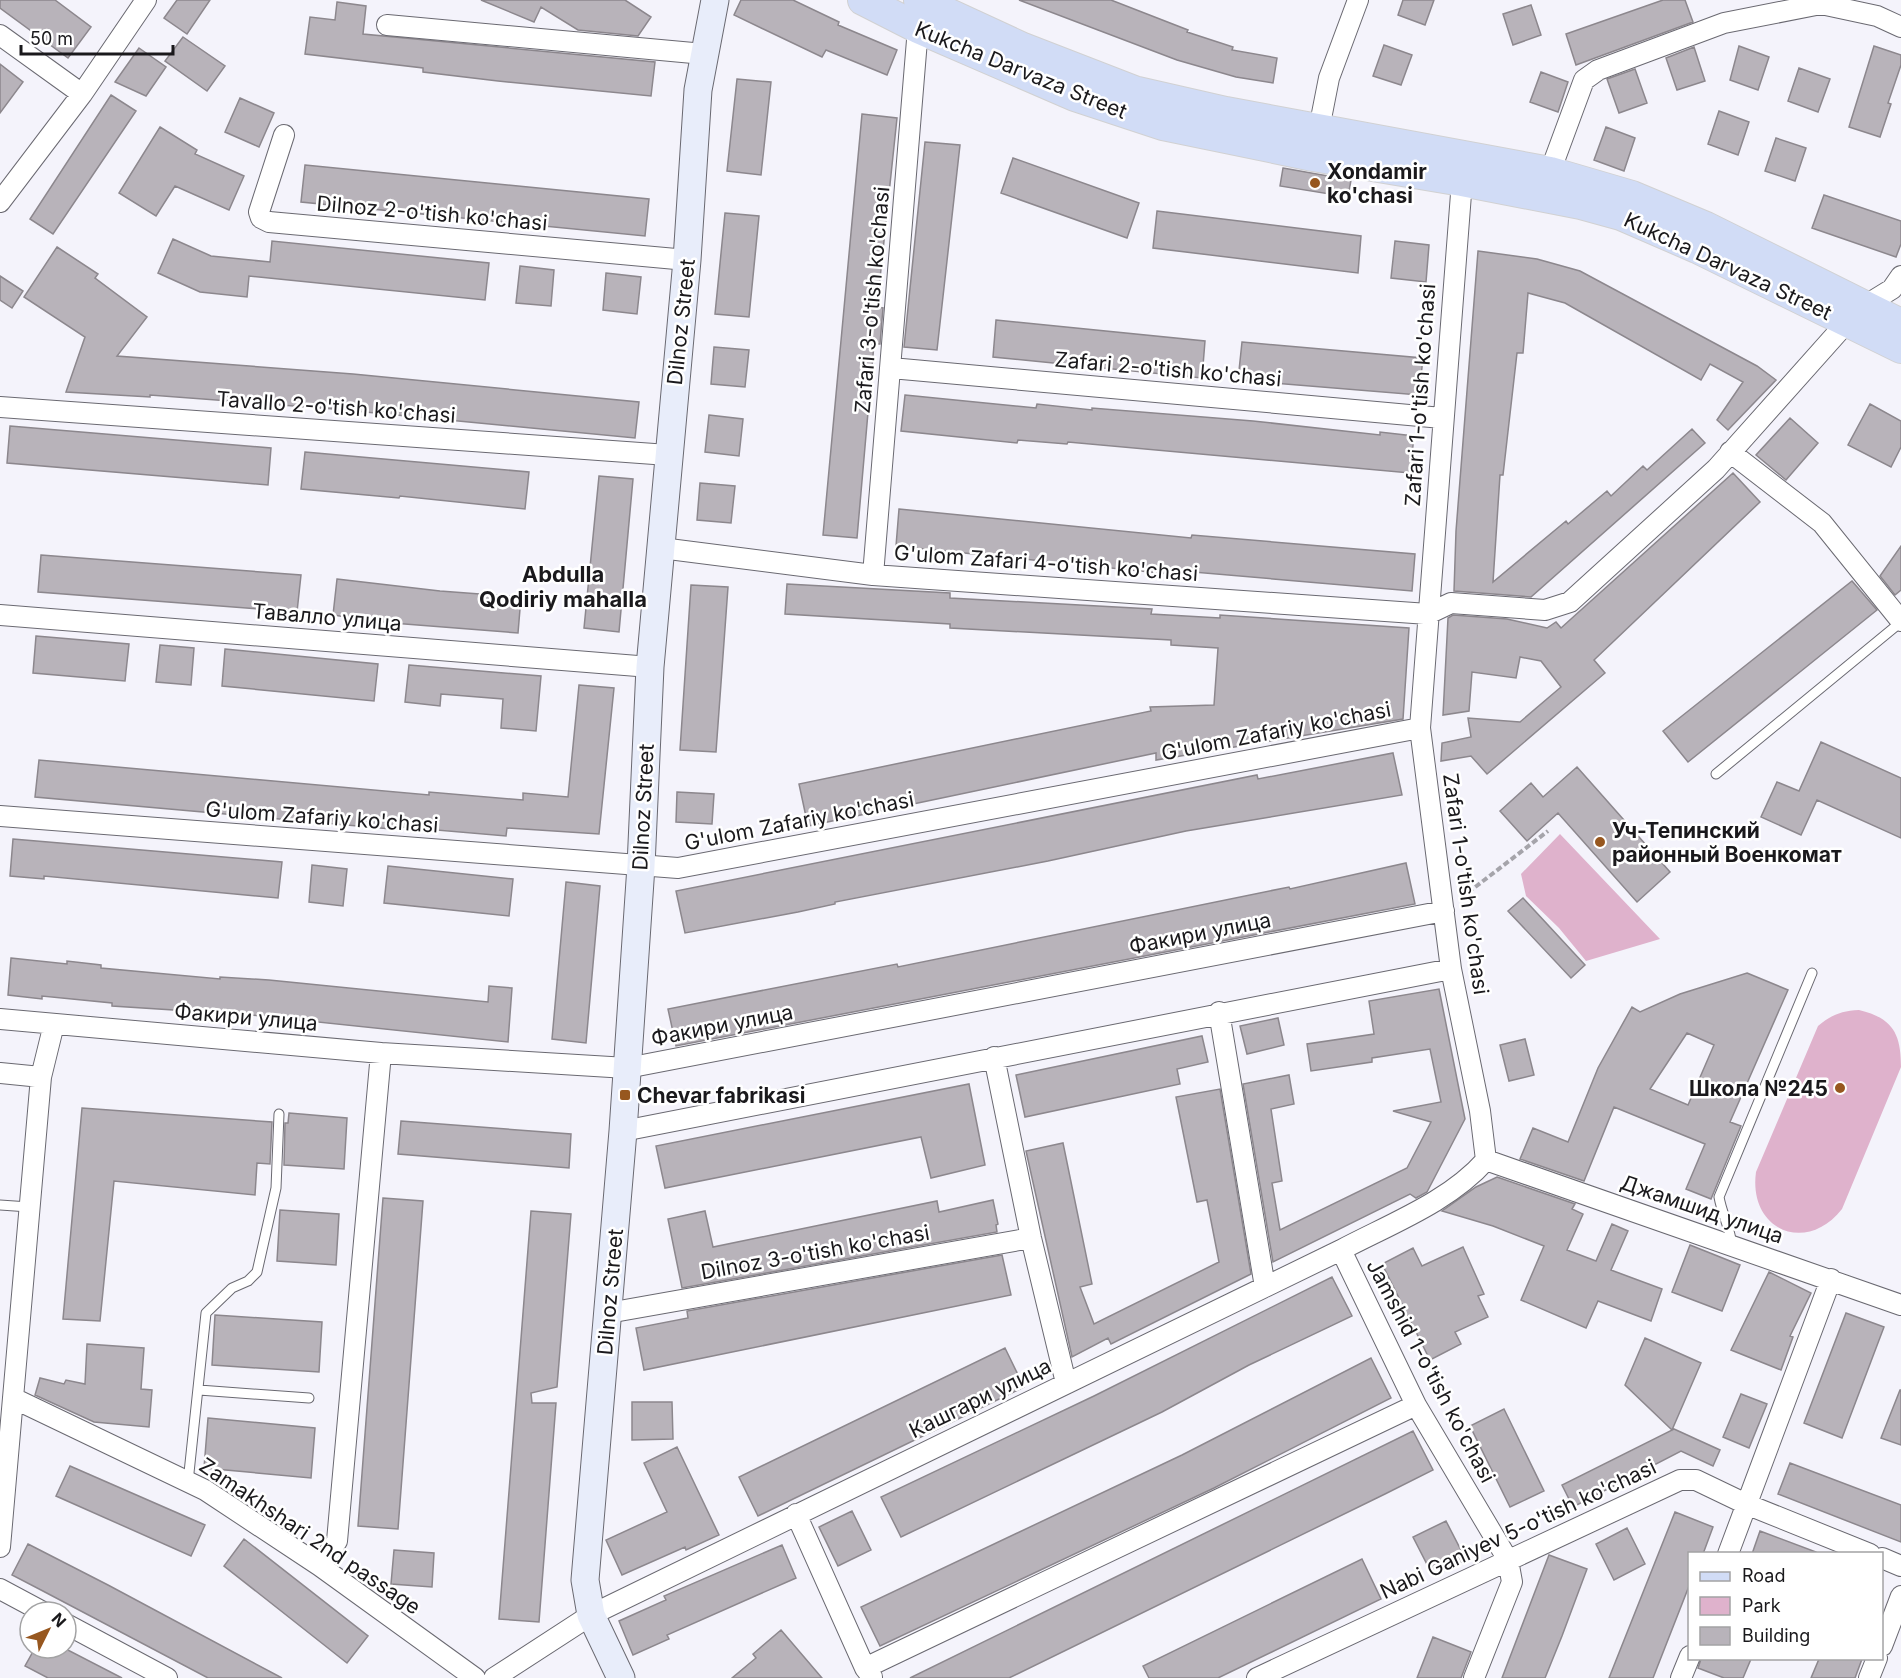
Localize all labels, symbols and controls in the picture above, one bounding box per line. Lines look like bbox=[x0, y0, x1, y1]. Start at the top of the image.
street label: Kukcha Darvaza Street bbox=[911, 16, 1131, 124]
scale bar bbox=[21, 18, 172, 56]
text: 50 m bbox=[30, 28, 73, 49]
place label: Xondamir ko'chasi bbox=[1327, 159, 1427, 208]
marker: Xondamir ko'chasi bbox=[1308, 176, 1322, 190]
street label: Zafari 3-o'tish ko'chasi bbox=[850, 185, 894, 415]
street label: Dilnoz 2-o'tish ko'chasi bbox=[316, 190, 548, 236]
street label: Kukcha Darvaza Street bbox=[1620, 207, 1836, 325]
street label: Dilnoz Street bbox=[662, 258, 700, 386]
street label: Zafari 1-o'tish ko'chasi bbox=[1400, 283, 1440, 507]
street label: Zafari 2-o'tish ko'chasi bbox=[1054, 347, 1282, 391]
street label: Tavallo 2-o'tish ko'chasi bbox=[216, 386, 456, 428]
street label: G'ulom Zafari 4-o'tish ko'chasi bbox=[893, 540, 1199, 586]
district label: Abdulla Qodiriy mahalla bbox=[479, 561, 647, 612]
street label: Тавалло улица bbox=[251, 598, 403, 636]
street label: G'ulom Zafariy ko'chasi bbox=[1159, 696, 1393, 766]
street label: Dilnoz Street bbox=[627, 743, 659, 871]
street label: Zafari 1-o'tish ko'chasi bbox=[1438, 772, 1494, 996]
street label: G'ulom Zafariy ko'chasi bbox=[682, 786, 916, 856]
street label: G'ulom Zafariy ko'chasi bbox=[205, 796, 439, 838]
place label: Уч-Тепинский районный Военкомат bbox=[1612, 818, 1842, 867]
marker: Уч-Тепинский районный Военкомат bbox=[1593, 835, 1607, 849]
street label: Факири улица bbox=[1127, 907, 1273, 959]
street label: Факири улица bbox=[173, 998, 319, 1036]
street label: Факири улица bbox=[649, 999, 795, 1051]
place label: Школа №245 bbox=[1689, 1076, 1828, 1101]
marker: Школа №245 bbox=[1833, 1081, 1847, 1095]
place label: Chevar fabrikasi bbox=[637, 1083, 805, 1108]
marker: Chevar fabrikasi bbox=[618, 1088, 632, 1102]
street label: Джамшид улица bbox=[1617, 1169, 1787, 1249]
street label: Dilnoz 3-o'tish ko'chasi bbox=[699, 1220, 931, 1284]
street label: Dilnoz Street bbox=[592, 1228, 628, 1356]
street label: Jamshid 1-o'tish ko'chasi bbox=[1361, 1255, 1501, 1487]
street label: Кашгари улица bbox=[905, 1353, 1055, 1443]
street label: Zamakhshari 2nd passage bbox=[195, 1453, 425, 1619]
street label: Nabi Ganiyev 5-o'tish ko'chasi bbox=[1376, 1454, 1660, 1604]
legend bbox=[1688, 1552, 1883, 1660]
text: Road bbox=[1742, 1565, 1785, 1586]
text: Park bbox=[1742, 1595, 1781, 1616]
north arrow bbox=[18, 1600, 78, 1660]
text: N bbox=[47, 1608, 70, 1631]
text: Building bbox=[1742, 1625, 1810, 1646]

